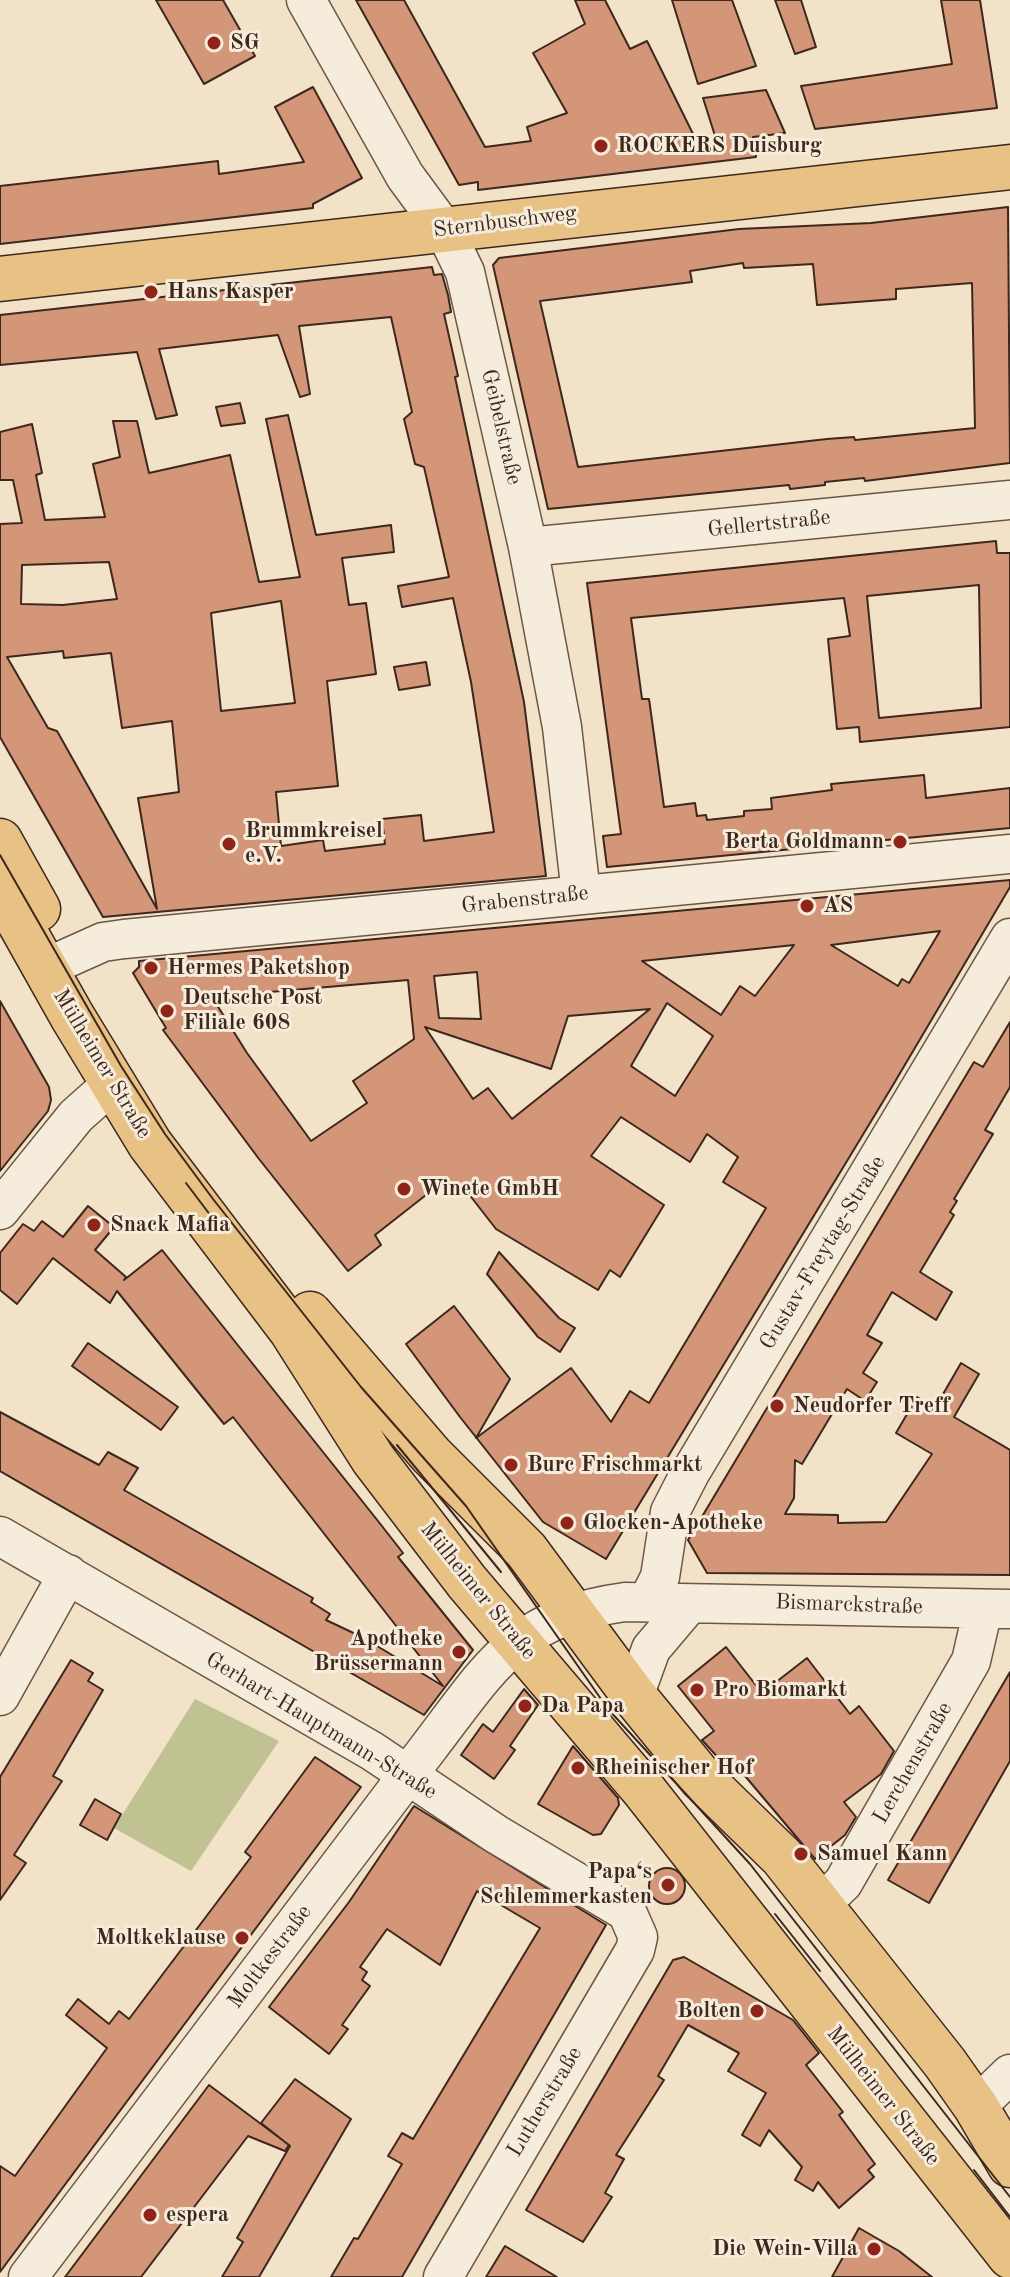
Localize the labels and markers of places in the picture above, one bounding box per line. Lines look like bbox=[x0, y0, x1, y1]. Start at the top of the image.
place label: SG bbox=[230, 30, 259, 56]
marker: SG bbox=[205, 34, 223, 52]
place label: ROCKERS Duisburg bbox=[617, 133, 822, 159]
marker: ROCKERS Duisburg bbox=[592, 137, 610, 155]
place label: Hans Kasper bbox=[167, 279, 294, 305]
marker: Hans Kasper bbox=[142, 283, 160, 301]
place label: Brummkreisel e.V. bbox=[245, 818, 383, 870]
place label: Berta Goldmann bbox=[724, 829, 884, 855]
marker: Berta Goldmann bbox=[891, 833, 909, 851]
marker: Brummkreisel e.V. bbox=[220, 835, 238, 853]
place label: AS bbox=[823, 893, 853, 919]
marker: AS bbox=[798, 897, 816, 915]
place label: Hermes Paketshop bbox=[167, 955, 350, 981]
marker: Hermes Paketshop bbox=[142, 959, 160, 977]
place label: Deutsche Post Filiale 608 bbox=[183, 985, 322, 1036]
marker: Deutsche Post Filiale 608 bbox=[158, 1002, 176, 1020]
place label: Winete GmbH bbox=[420, 1176, 559, 1202]
marker: Winete GmbH bbox=[395, 1180, 413, 1198]
place label: Snack Mafia bbox=[110, 1212, 230, 1238]
marker: Snack Mafia bbox=[85, 1216, 103, 1234]
place label: Neudorfer Treff bbox=[793, 1393, 950, 1419]
marker: Neudorfer Treff bbox=[768, 1397, 786, 1415]
place label: Burc Frischmarkt bbox=[527, 1452, 702, 1478]
marker: Burc Frischmarkt bbox=[502, 1456, 520, 1474]
place label: Glocken-Apotheke bbox=[583, 1510, 763, 1536]
marker: Glocken-Apotheke bbox=[558, 1514, 576, 1532]
place label: Apotheke Brüssermann bbox=[314, 1626, 443, 1678]
marker: Apotheke Brüssermann bbox=[450, 1643, 468, 1661]
place label: Pro Biomarkt bbox=[713, 1677, 847, 1703]
marker: Pro Biomarkt bbox=[688, 1681, 706, 1699]
place label: Da Papa bbox=[541, 1693, 624, 1719]
marker: Da Papa bbox=[516, 1697, 534, 1715]
place label: Rheinischer Hof bbox=[594, 1755, 753, 1781]
marker: Rheinischer Hof bbox=[569, 1759, 587, 1777]
place label: Samuel Kann bbox=[817, 1841, 947, 1867]
marker: Samuel Kann bbox=[792, 1845, 810, 1863]
place label: Papa‘s Schlemmerkasten bbox=[480, 1859, 652, 1910]
marker: Papa‘s Schlemmerkasten bbox=[659, 1876, 677, 1894]
place label: Moltkeklause bbox=[96, 1925, 226, 1951]
marker: Moltkeklause bbox=[233, 1929, 251, 1947]
place label: Bolten bbox=[677, 1998, 741, 2024]
marker: Bolten bbox=[748, 2002, 766, 2020]
place label: espera bbox=[166, 2202, 229, 2228]
marker: espera bbox=[141, 2206, 159, 2224]
place label: Die Wein-Villa bbox=[712, 2236, 858, 2262]
marker: Die Wein-Villa bbox=[865, 2240, 883, 2258]

